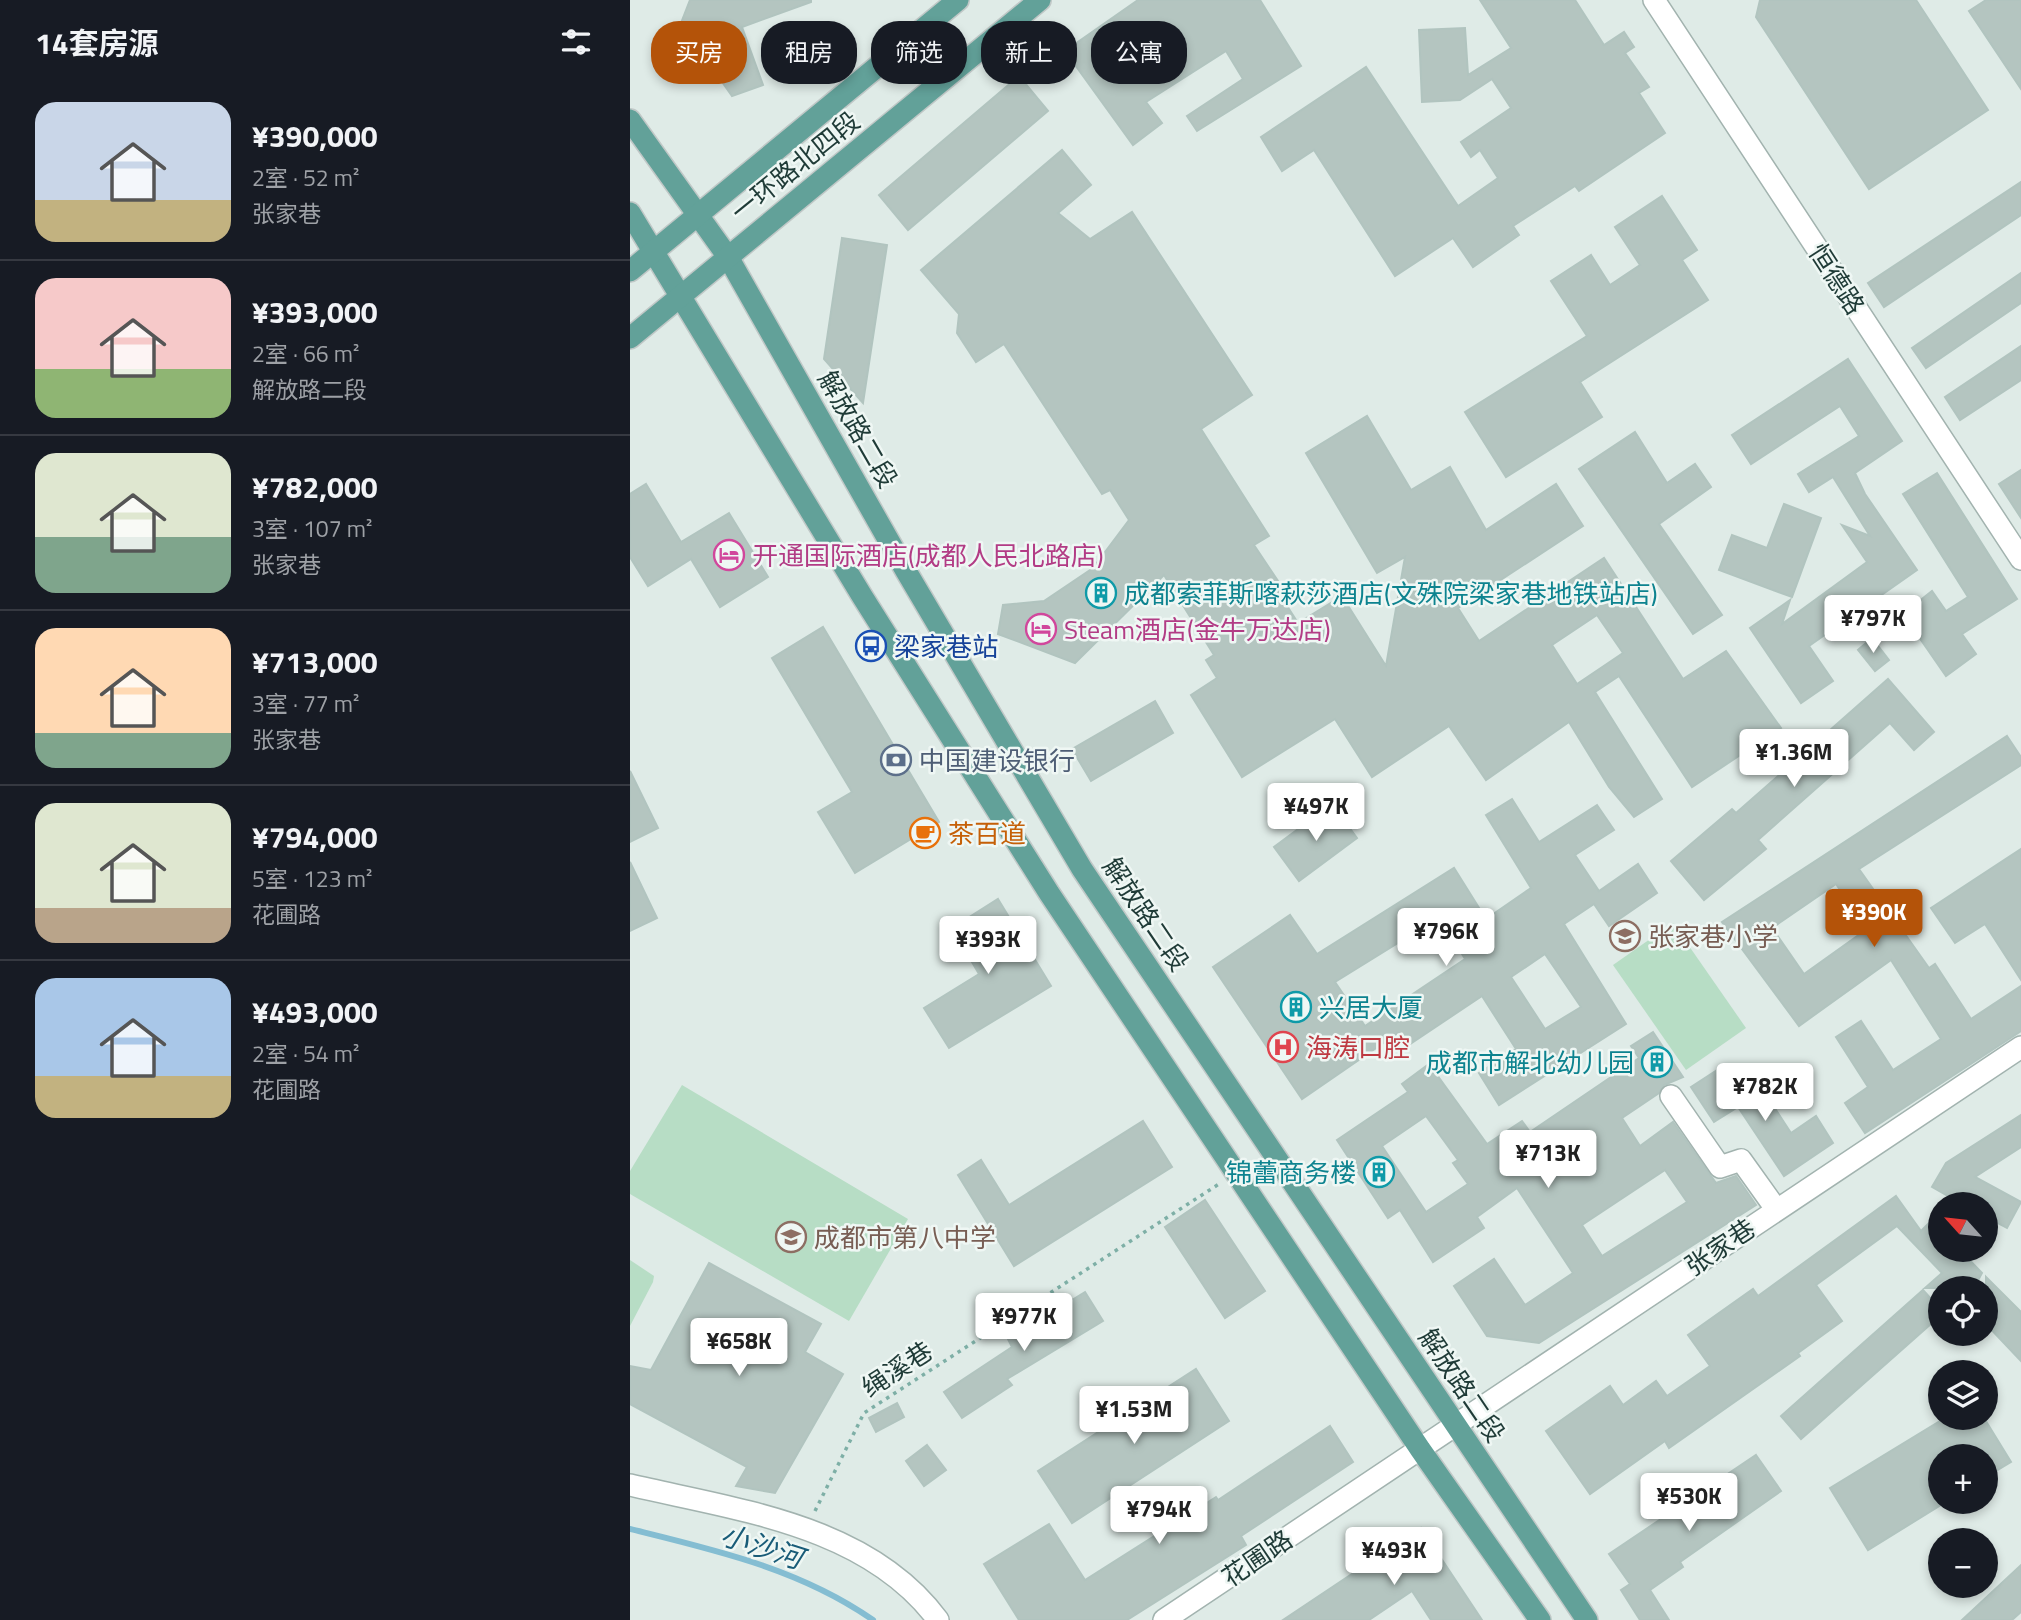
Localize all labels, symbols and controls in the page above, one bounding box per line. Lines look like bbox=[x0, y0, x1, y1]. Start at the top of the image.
text: 14套房源 bbox=[35, 20, 159, 66]
chip: 买房 bbox=[651, 21, 747, 84]
chip: 租房 bbox=[761, 21, 857, 84]
chip: 筛选 bbox=[871, 21, 967, 84]
chip: 新上 bbox=[981, 21, 1077, 84]
chip: 公寓 bbox=[1091, 21, 1187, 84]
icon: filters bbox=[557, 23, 595, 61]
street label: 一环路北四段 bbox=[722, 102, 868, 230]
text: ¥390,000 bbox=[252, 113, 378, 159]
icon: home bbox=[91, 130, 175, 214]
text: 2室 · 52 m² bbox=[252, 160, 359, 195]
text: 张家巷 bbox=[252, 196, 321, 231]
street label: 恒德路 bbox=[1799, 236, 1875, 322]
text: ¥393,000 bbox=[252, 289, 378, 335]
icon: home bbox=[91, 306, 175, 390]
text: 2室 · 66 m² bbox=[252, 336, 359, 371]
street label: 解放路二段 bbox=[809, 363, 907, 495]
text: 解放路二段 bbox=[252, 372, 367, 407]
text: ¥782,000 bbox=[252, 464, 378, 510]
icon: home bbox=[91, 481, 175, 565]
text: 3室 · 107 m² bbox=[252, 511, 372, 546]
place label: 开通国际酒店(成都人民北路店) bbox=[752, 536, 1104, 575]
hotel icon: 开通国际酒店(成都人民北路店) bbox=[712, 538, 746, 572]
text: 张家巷 bbox=[252, 547, 321, 582]
place label: 成都索菲斯喀萩莎酒店(文殊院梁家巷地铁站店) bbox=[1124, 574, 1658, 613]
building icon: 成都索菲斯喀萩莎酒店(文殊院梁家巷地铁站店) bbox=[1084, 576, 1118, 610]
pin: ¥797K bbox=[1824, 596, 1922, 655]
text: ¥797K bbox=[1840, 600, 1906, 635]
place label: Steam酒店(金牛万达店) bbox=[1064, 610, 1331, 649]
hotel icon: Steam酒店(金牛万达店) bbox=[1024, 612, 1058, 646]
place label: 梁家巷站 bbox=[894, 627, 998, 666]
bus stop icon: 梁家巷站 bbox=[854, 629, 888, 663]
text: ¥713,000 bbox=[252, 639, 378, 685]
icon: home bbox=[91, 656, 175, 740]
text: 3室 · 77 m² bbox=[252, 686, 359, 721]
text: 张家巷 bbox=[252, 722, 321, 757]
pin: ¥1.36M bbox=[1737, 730, 1851, 789]
text: ¥1.36M bbox=[1755, 734, 1833, 769]
place label: 中国建设银行 bbox=[919, 741, 1075, 780]
bank icon: 中国建设银行 bbox=[879, 743, 913, 777]
pin: ¥497K bbox=[1267, 784, 1365, 843]
text: ¥497K bbox=[1283, 788, 1349, 823]
text: ¥794,000 bbox=[252, 814, 378, 860]
place label: 茶百道 bbox=[948, 814, 1026, 853]
cafe icon: 茶百道 bbox=[908, 816, 942, 850]
icon: home bbox=[91, 831, 175, 915]
street label: 解放路二段 bbox=[1093, 849, 1199, 979]
text: 5室 · 123 m² bbox=[252, 861, 372, 896]
pin: ¥390K bbox=[1825, 890, 1923, 949]
text: ¥390K bbox=[1841, 894, 1907, 929]
text: 花圃路 bbox=[252, 897, 321, 932]
pin: ¥796K bbox=[1397, 908, 1495, 968]
text: ¥796K bbox=[1413, 913, 1479, 948]
pin: ¥393K bbox=[939, 916, 1037, 976]
place label: 张家巷小学 bbox=[1648, 917, 1778, 956]
school or university icon: 张家巷小学 bbox=[1608, 919, 1642, 953]
text: ¥393K bbox=[955, 921, 1021, 956]
place label: 兴居大厦 bbox=[1319, 988, 1423, 1027]
text: ¥493,000 bbox=[252, 989, 378, 1035]
building icon: 兴居大厦 bbox=[1279, 990, 1313, 1024]
icon: home bbox=[91, 1006, 175, 1090]
place label: 海涛口腔 bbox=[1306, 1028, 1410, 1067]
hospital icon: 海涛口腔 bbox=[1266, 1030, 1300, 1064]
text: 2室 · 54 m² bbox=[252, 1036, 359, 1071]
place label: 成都市解北幼儿园 bbox=[1426, 1043, 1634, 1082]
building icon: 成都市解北幼儿园 bbox=[1640, 1045, 1674, 1079]
pin: ¥782K bbox=[1716, 1064, 1814, 1123]
text: ¥782K bbox=[1732, 1068, 1798, 1103]
text: 花圃路 bbox=[252, 1072, 321, 1107]
pin: ¥713K bbox=[1499, 1130, 1597, 1190]
text: ¥713K bbox=[1515, 1135, 1581, 1170]
place label: 锦蕾商务楼 bbox=[1226, 1153, 1356, 1192]
building icon: 锦蕾商务楼 bbox=[1362, 1155, 1396, 1189]
north arrow bbox=[1928, 1192, 1998, 1262]
map controls bbox=[1928, 1192, 1998, 1598]
street label: 张家巷 bbox=[1677, 1209, 1763, 1285]
place label: 成都市第八中学 bbox=[814, 1218, 996, 1257]
school or university icon: 成都市第八中学 bbox=[774, 1220, 808, 1254]
button: locate bbox=[1928, 1276, 1998, 1346]
pin: ¥977K bbox=[975, 1294, 1073, 1353]
text: ¥977K bbox=[991, 1298, 1057, 1333]
pin: ¥658K bbox=[690, 1318, 788, 1378]
street label: 解放路二段 bbox=[1409, 1320, 1515, 1450]
text: ¥658K bbox=[706, 1323, 772, 1358]
street label: 绳溪巷 bbox=[854, 1331, 940, 1407]
button: layers bbox=[1928, 1360, 1998, 1430]
pin: ¥1.53M bbox=[1077, 1386, 1191, 1446]
text: ¥1.53M bbox=[1095, 1391, 1173, 1426]
button: + bbox=[1928, 1444, 1998, 1514]
pin: ¥530K bbox=[1640, 1474, 1738, 1533]
text: ¥530K bbox=[1656, 1478, 1722, 1513]
pin: ¥794K bbox=[1110, 1486, 1208, 1546]
text: ¥794K bbox=[1126, 1491, 1192, 1526]
water label: 小沙河 bbox=[715, 1513, 813, 1581]
street label: 花圃路 bbox=[1214, 1520, 1300, 1596]
pin: ¥493K bbox=[1345, 1528, 1443, 1587]
button: − bbox=[1928, 1528, 1998, 1598]
text: ¥493K bbox=[1361, 1532, 1427, 1567]

